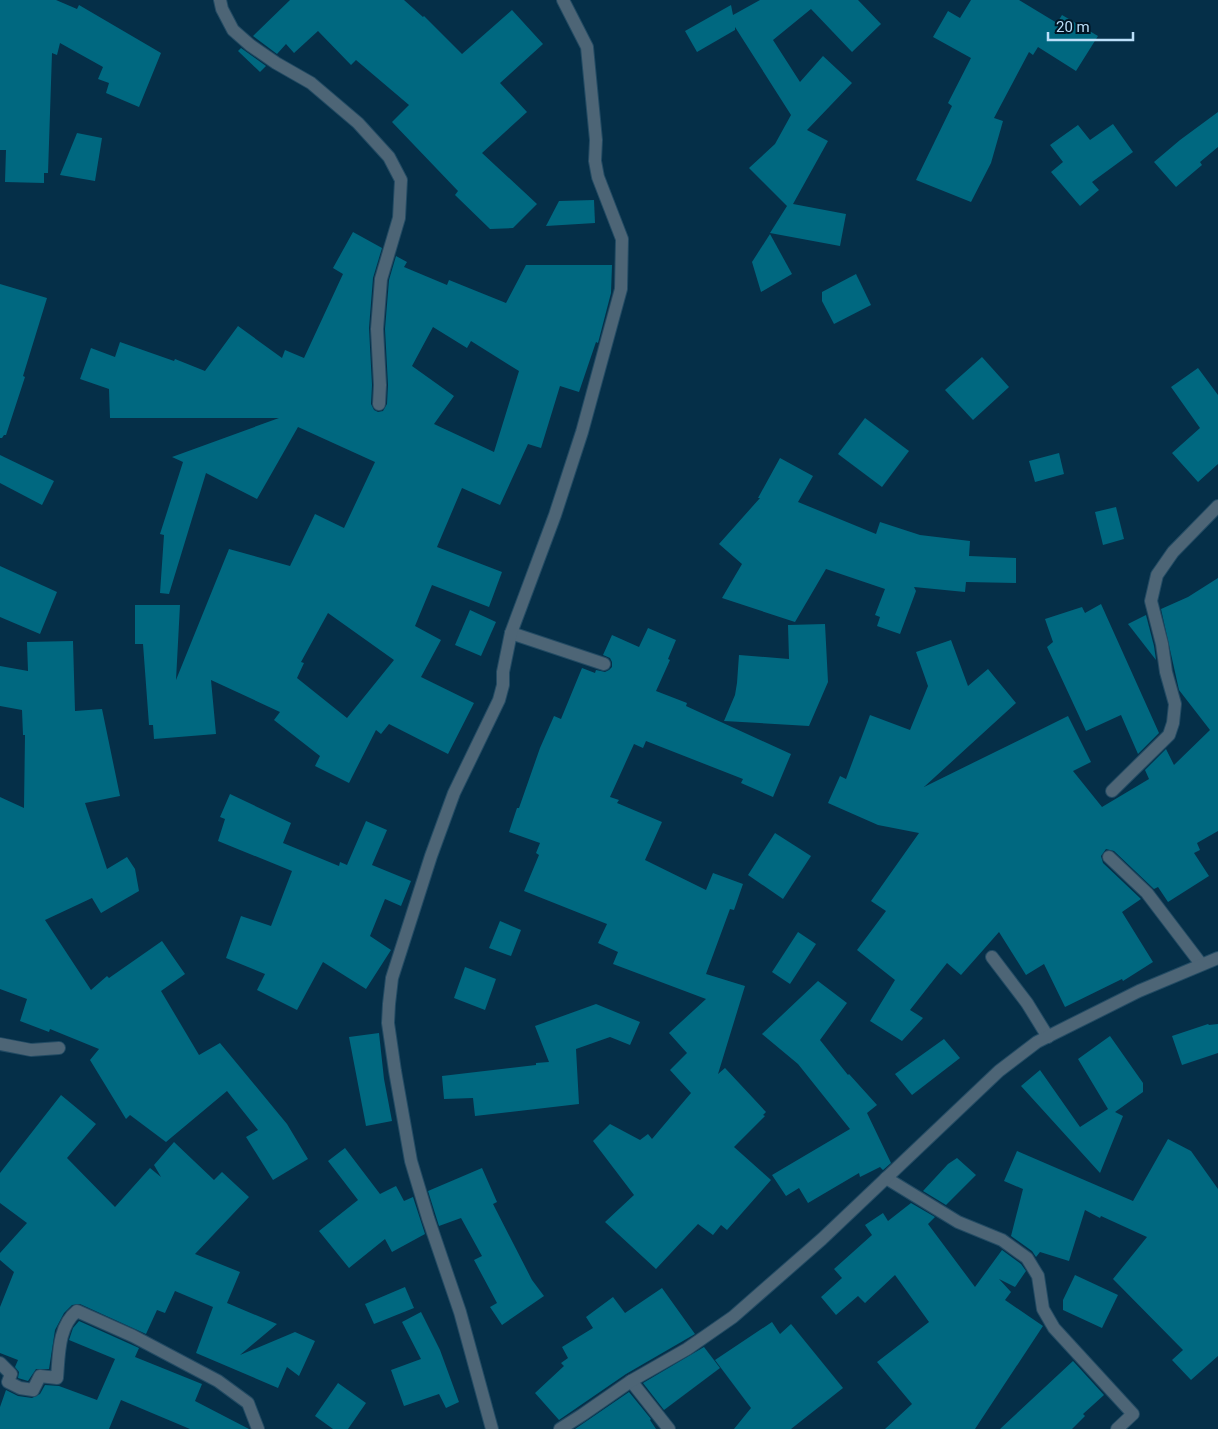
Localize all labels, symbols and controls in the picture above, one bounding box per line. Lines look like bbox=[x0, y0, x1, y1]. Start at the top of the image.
scale bar bbox=[1048, 10, 1133, 42]
text: 20 m bbox=[1056, 18, 1090, 36]

